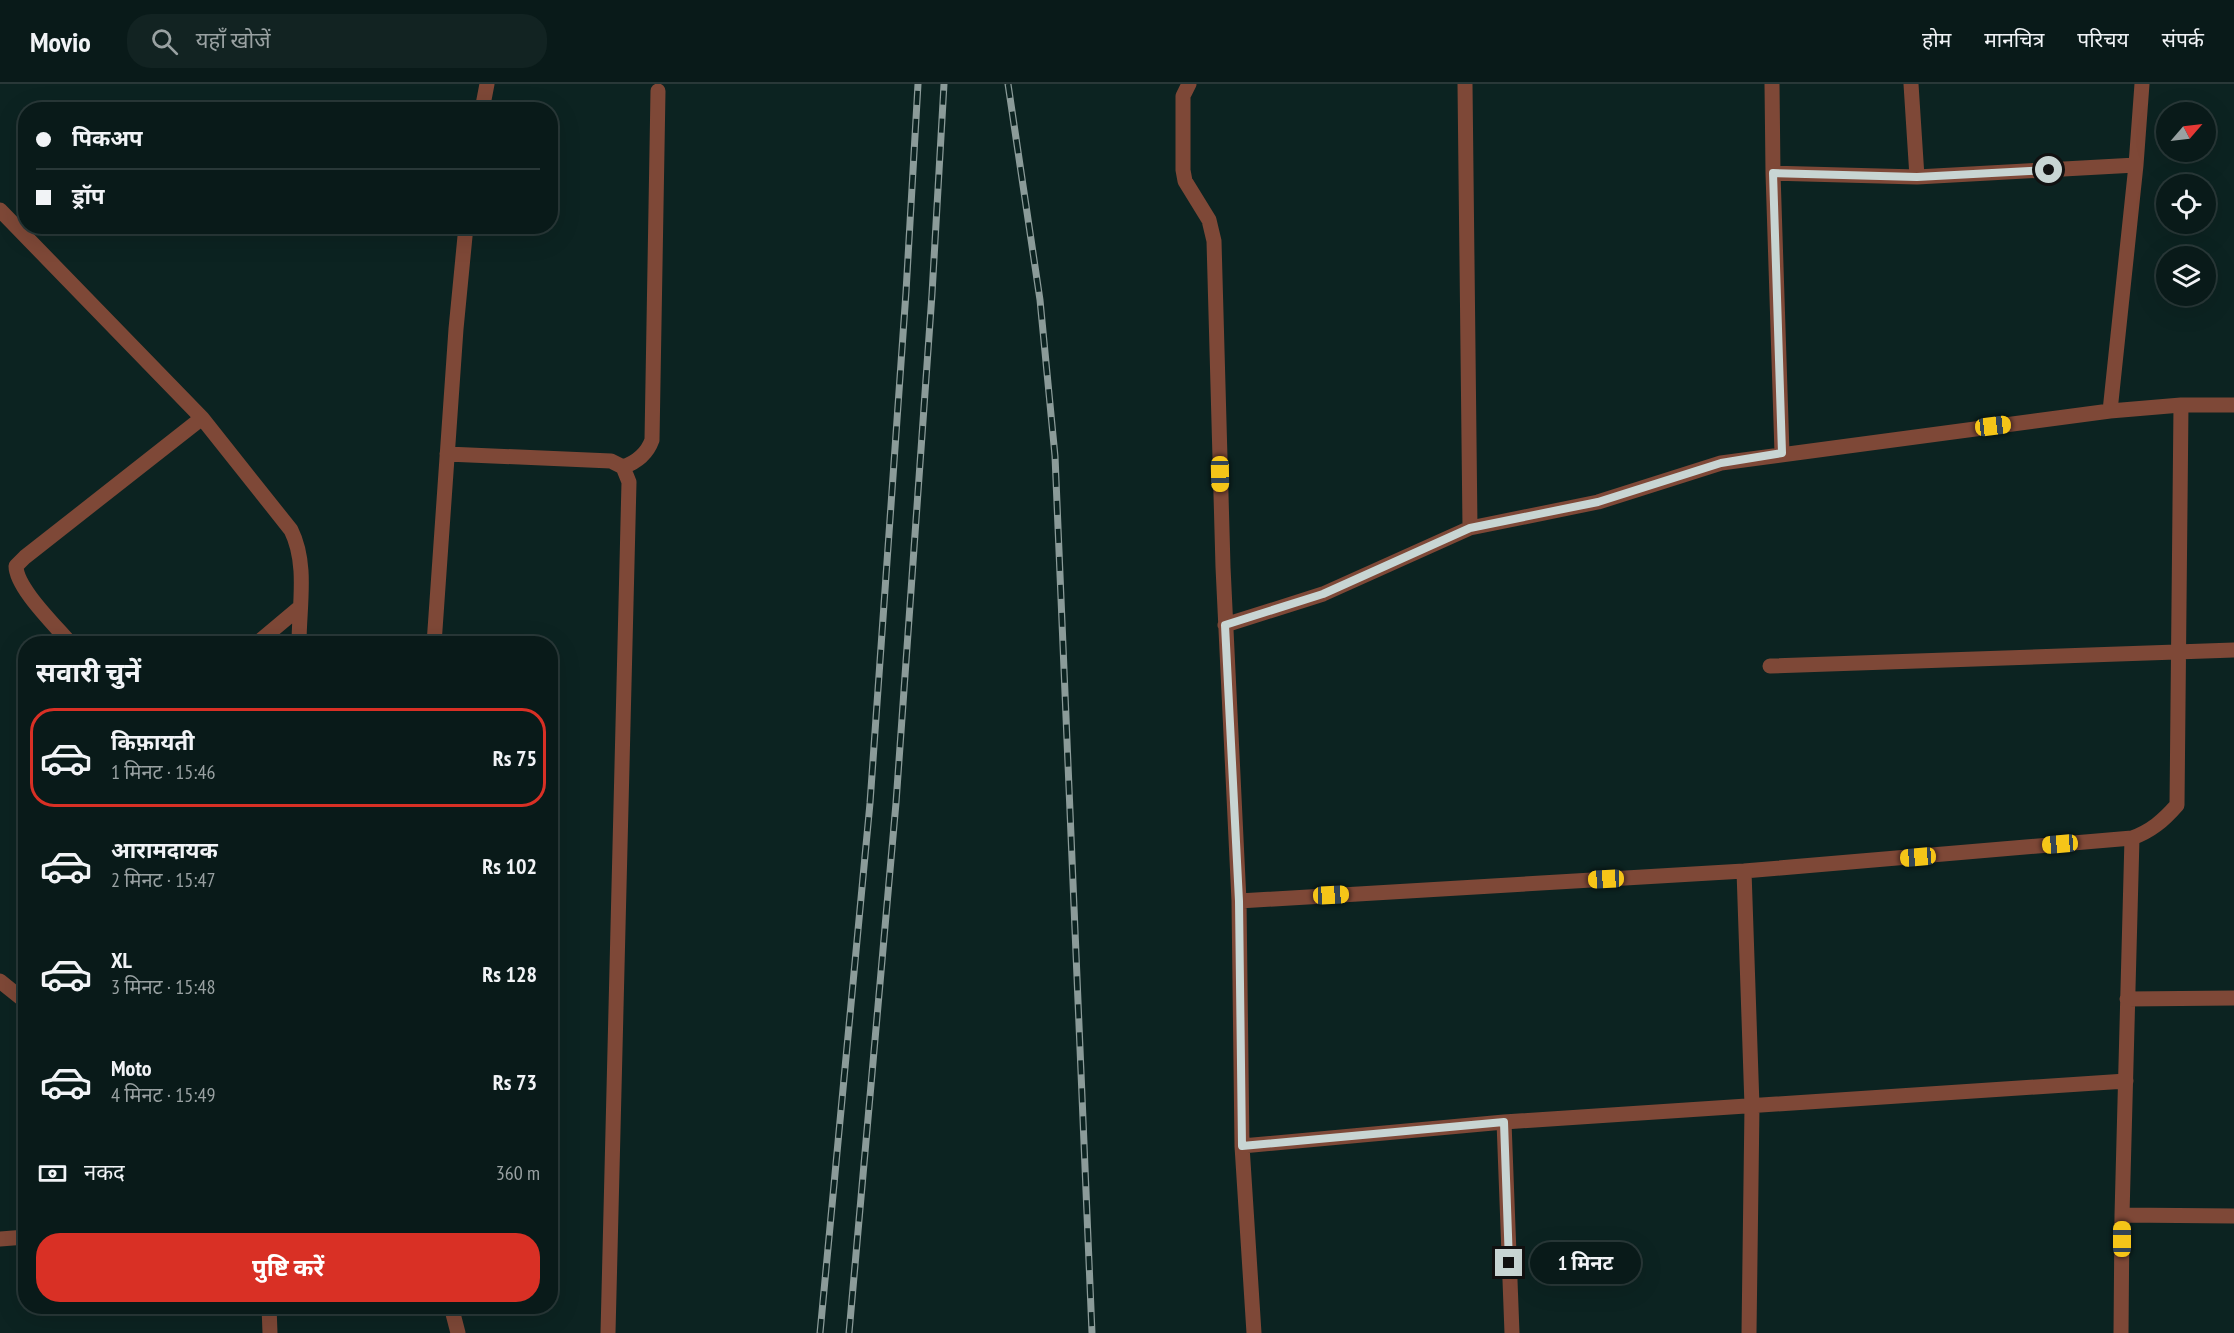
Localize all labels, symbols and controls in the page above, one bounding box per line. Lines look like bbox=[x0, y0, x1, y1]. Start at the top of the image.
search box bbox=[127, 14, 547, 68]
text: Movio bbox=[30, 23, 91, 60]
icon: search bbox=[148, 25, 181, 58]
text: यहाँ खोजें bbox=[196, 26, 271, 54]
text: होम bbox=[1922, 26, 1951, 53]
text: मानचित्र bbox=[1984, 26, 2044, 53]
text: परिचय bbox=[2077, 26, 2129, 53]
text: संपर्क bbox=[2162, 26, 2204, 53]
north arrow bbox=[2156, 102, 2216, 162]
map controls bbox=[2156, 102, 2216, 306]
text: पिकअप bbox=[72, 124, 143, 152]
route start bbox=[2035, 156, 2062, 183]
button: locate bbox=[2156, 174, 2216, 234]
text: ड्रॉप bbox=[72, 182, 105, 210]
button: layers bbox=[2156, 246, 2216, 306]
car bbox=[1974, 415, 2012, 437]
car bbox=[1211, 456, 1229, 492]
text: सवारी चुनें bbox=[36, 655, 141, 689]
text: किफ़ायती bbox=[111, 728, 195, 756]
icon: car bbox=[39, 731, 93, 785]
text: Rs 75 bbox=[493, 744, 537, 772]
text: 1 मिनट · 15:46 bbox=[111, 759, 215, 785]
car bbox=[2041, 833, 2079, 855]
text: आरामदायक bbox=[111, 836, 218, 864]
icon: car bbox=[39, 839, 93, 893]
car bbox=[1899, 846, 1937, 868]
text: Rs 102 bbox=[482, 852, 537, 880]
text: 2 मिनट · 15:47 bbox=[111, 867, 215, 893]
car bbox=[1588, 869, 1624, 889]
car bbox=[1313, 885, 1349, 905]
text: XL bbox=[111, 946, 132, 974]
icon: car bbox=[39, 947, 93, 1001]
text: Rs 128 bbox=[482, 960, 537, 988]
text: 3 मिनट · 15:48 bbox=[111, 974, 215, 1000]
text: Moto bbox=[111, 1054, 152, 1082]
icon: car bbox=[39, 1055, 93, 1109]
text: Rs 73 bbox=[493, 1068, 537, 1096]
text: 4 मिनट · 15:49 bbox=[111, 1082, 215, 1108]
icon: cash bbox=[36, 1157, 69, 1190]
text: नकद bbox=[84, 1158, 125, 1186]
text: 360 m bbox=[496, 1160, 540, 1186]
car bbox=[2113, 1221, 2131, 1257]
button: पुष्टि करें bbox=[36, 1233, 540, 1302]
callout: 1 मिनट bbox=[1530, 1242, 1641, 1284]
route end bbox=[1495, 1249, 1522, 1276]
text: 1 मिनट bbox=[1558, 1250, 1613, 1276]

